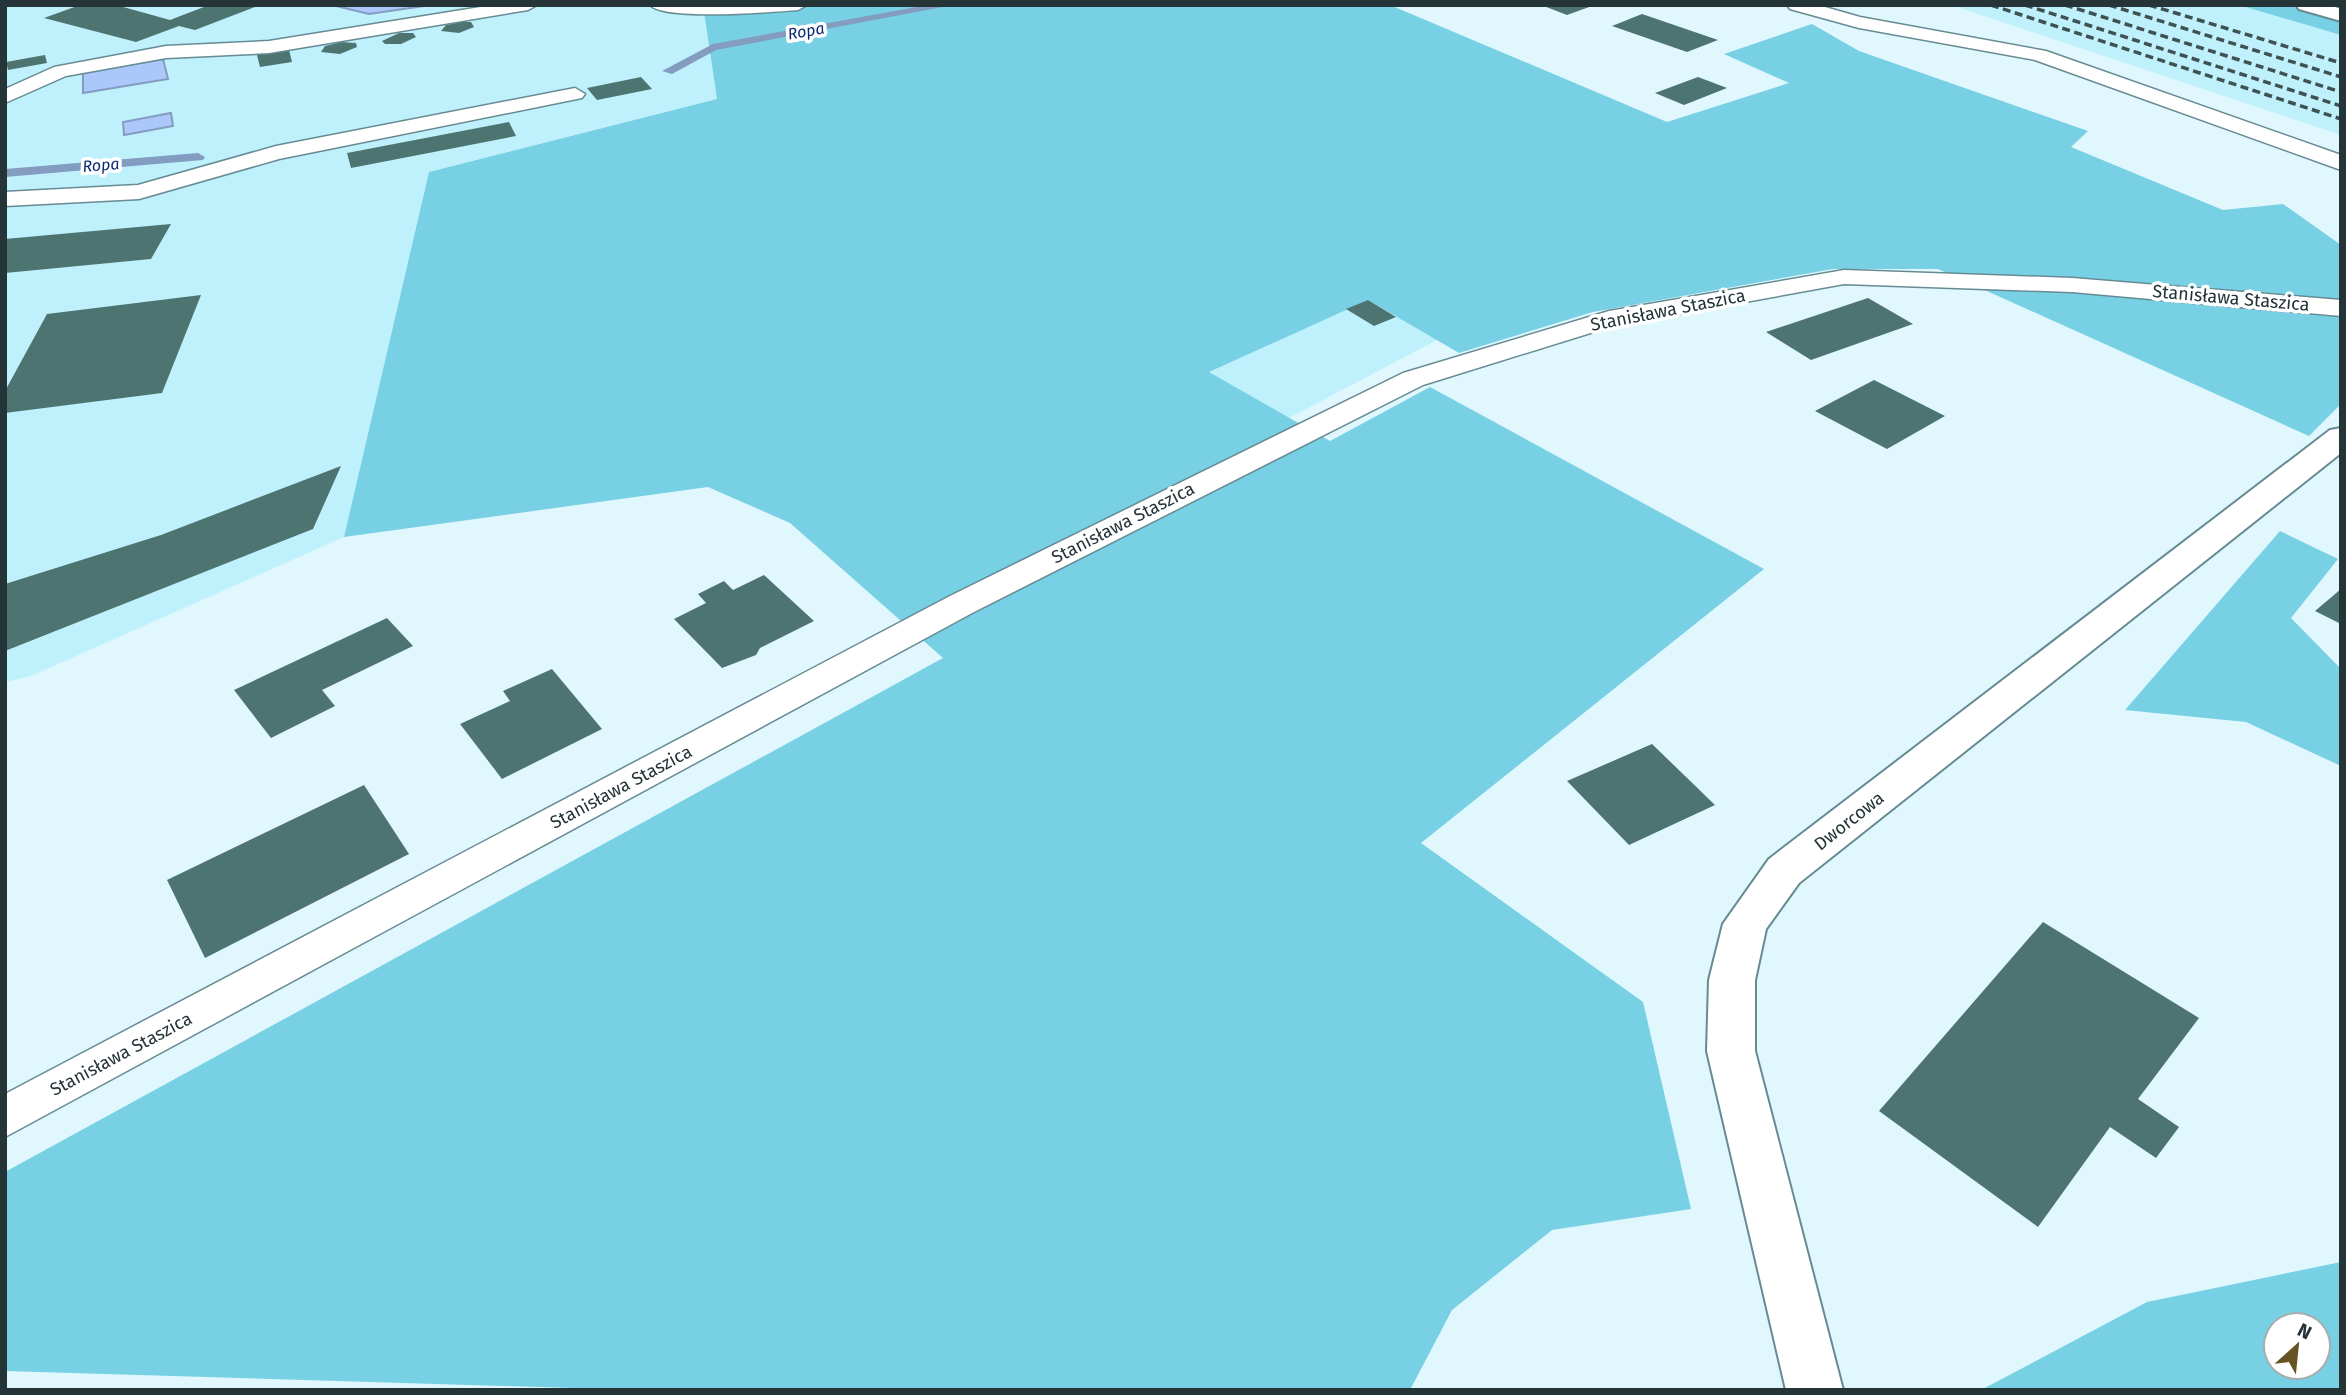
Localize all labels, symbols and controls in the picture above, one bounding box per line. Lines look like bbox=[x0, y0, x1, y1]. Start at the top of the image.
water label: Ropa bbox=[786, 18, 826, 44]
water label: Ropa bbox=[82, 154, 120, 176]
street label: Stanisława Staszica bbox=[2152, 280, 2310, 316]
street label: Stanisława Staszica bbox=[1589, 284, 1747, 336]
street label: Stanisława Staszica bbox=[1048, 477, 1198, 569]
street label: Stanisława Staszica bbox=[546, 740, 696, 834]
street label: Dworcowa bbox=[1810, 787, 1888, 855]
street label: Stanisława Staszica bbox=[46, 1007, 196, 1101]
north arrow bbox=[2262, 1311, 2332, 1381]
text: N bbox=[2294, 1318, 2315, 1344]

